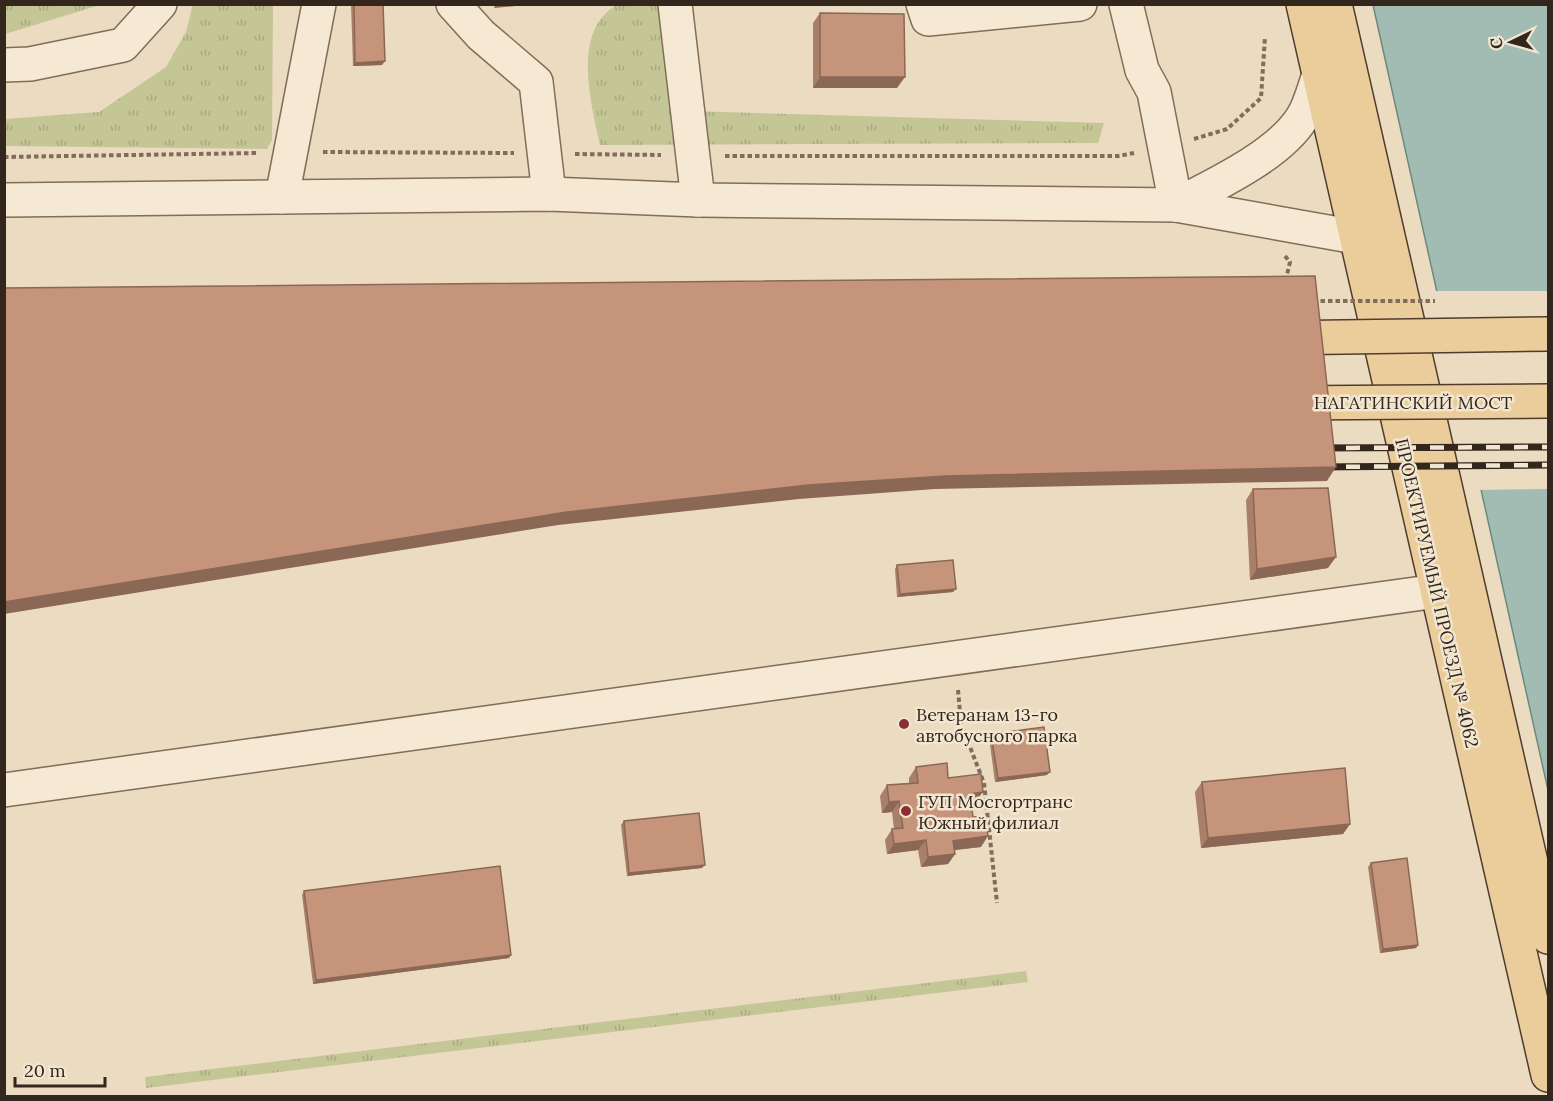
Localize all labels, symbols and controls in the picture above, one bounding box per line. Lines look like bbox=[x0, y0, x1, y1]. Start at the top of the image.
north arrow bbox=[1481, 12, 1541, 72]
text: С bbox=[1486, 37, 1506, 50]
street label: НАГАТИНСКИЙ МОСТ bbox=[1314, 391, 1513, 414]
street label: ПРОЕКТИРУЕМЫЙ ПРОЕЗД № 4062 bbox=[1390, 436, 1484, 750]
place label: Ветеранам 13-го автобусного парка bbox=[916, 703, 1078, 747]
marker: Ветеранам 13-го автобусного парка bbox=[897, 717, 911, 731]
place label: ГУП Мосгортранс Южный филиал bbox=[918, 790, 1073, 834]
marker: ГУП Мосгортранс Южный филиал bbox=[899, 804, 913, 818]
scale bar bbox=[15, 1050, 105, 1088]
text: 20 m bbox=[24, 1059, 66, 1082]

